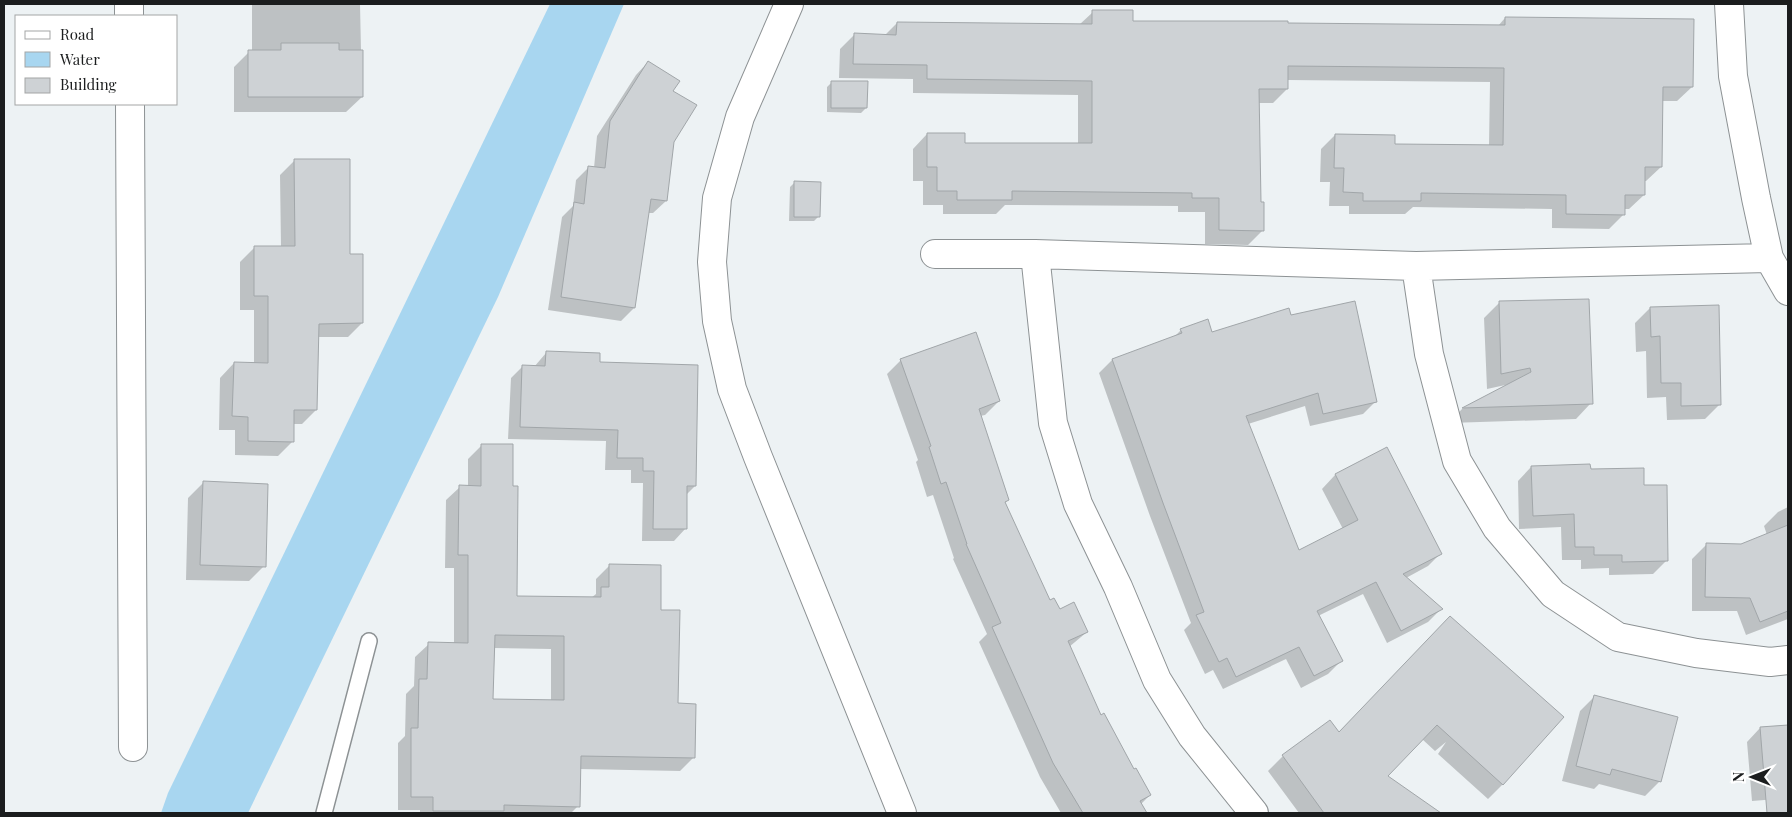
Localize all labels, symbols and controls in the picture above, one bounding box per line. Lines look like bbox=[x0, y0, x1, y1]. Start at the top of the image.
legend bbox=[15, 15, 178, 105]
text: Road bbox=[60, 24, 94, 44]
text: Water bbox=[59, 49, 100, 69]
text: Building bbox=[60, 74, 117, 94]
north arrow bbox=[1727, 752, 1777, 802]
text: N bbox=[1729, 772, 1748, 782]

